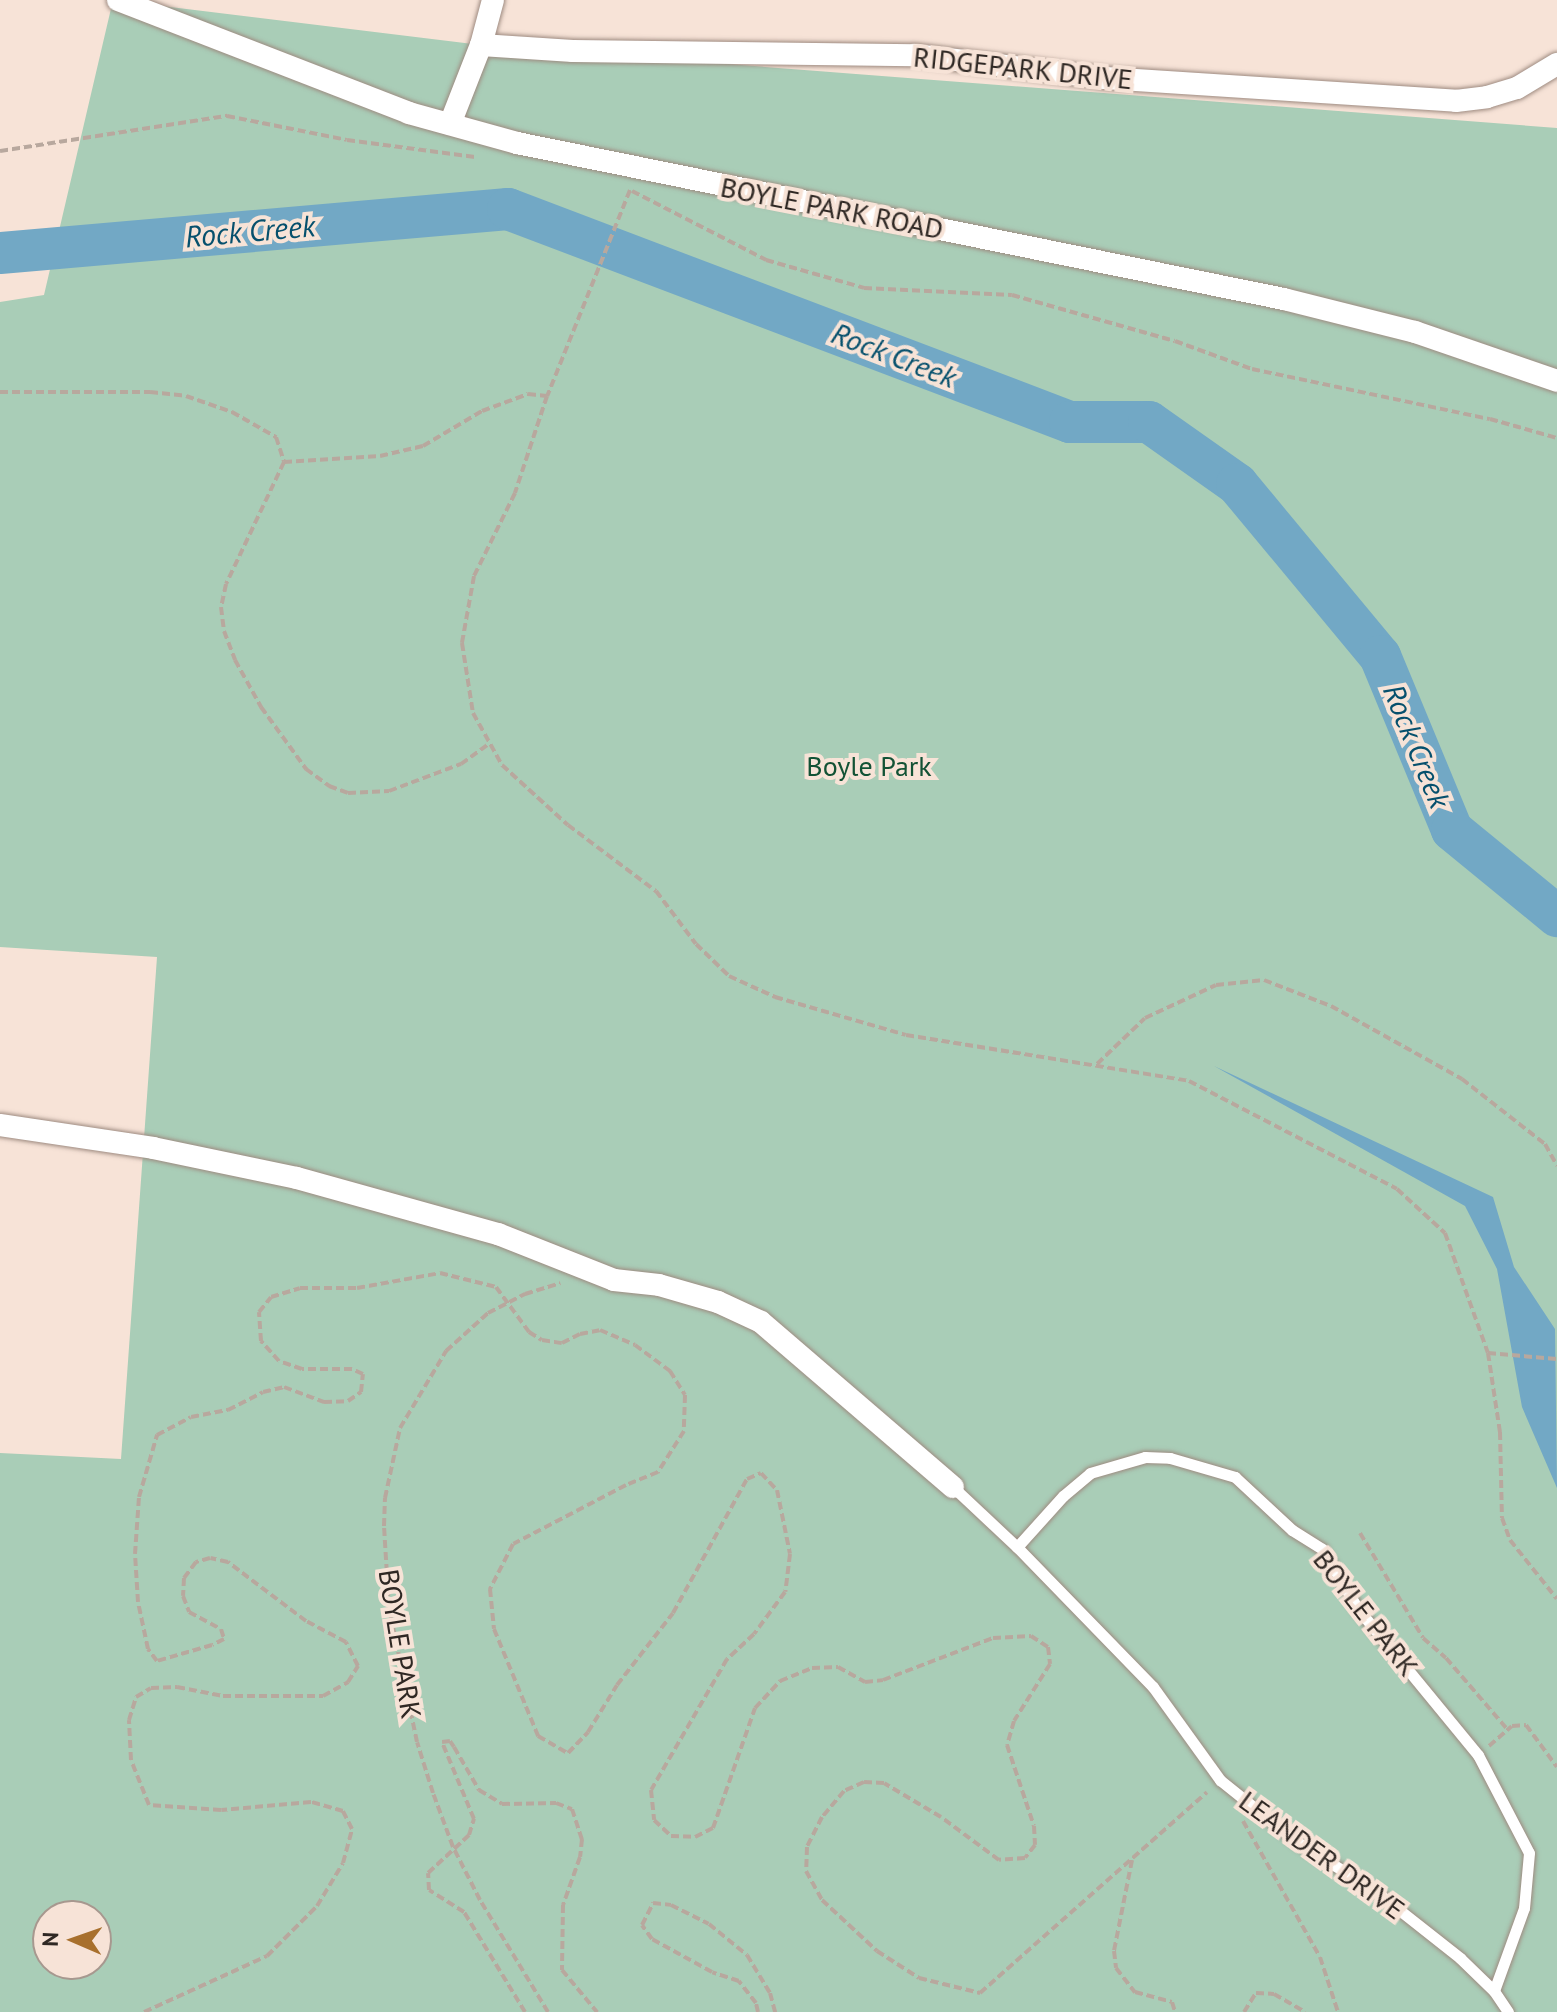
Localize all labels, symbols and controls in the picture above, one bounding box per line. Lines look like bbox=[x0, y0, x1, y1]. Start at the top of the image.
street label: RIDGEPARK DRIVE bbox=[911, 40, 1135, 96]
street label: BOYLE PARK ROAD bbox=[717, 170, 947, 246]
water label: Rock Creek bbox=[183, 207, 317, 255]
water label: Rock Creek bbox=[826, 315, 962, 395]
water label: Rock Creek bbox=[1376, 678, 1458, 814]
park label: Boyle Park bbox=[806, 749, 932, 783]
street label: BOYLE PARK bbox=[1306, 1543, 1426, 1683]
street label: BOYLE PARK bbox=[372, 1567, 428, 1721]
street label: LEANDER DRIVE bbox=[1233, 1784, 1411, 1926]
north arrow bbox=[32, 1900, 112, 1980]
text: N bbox=[36, 1932, 64, 1947]

